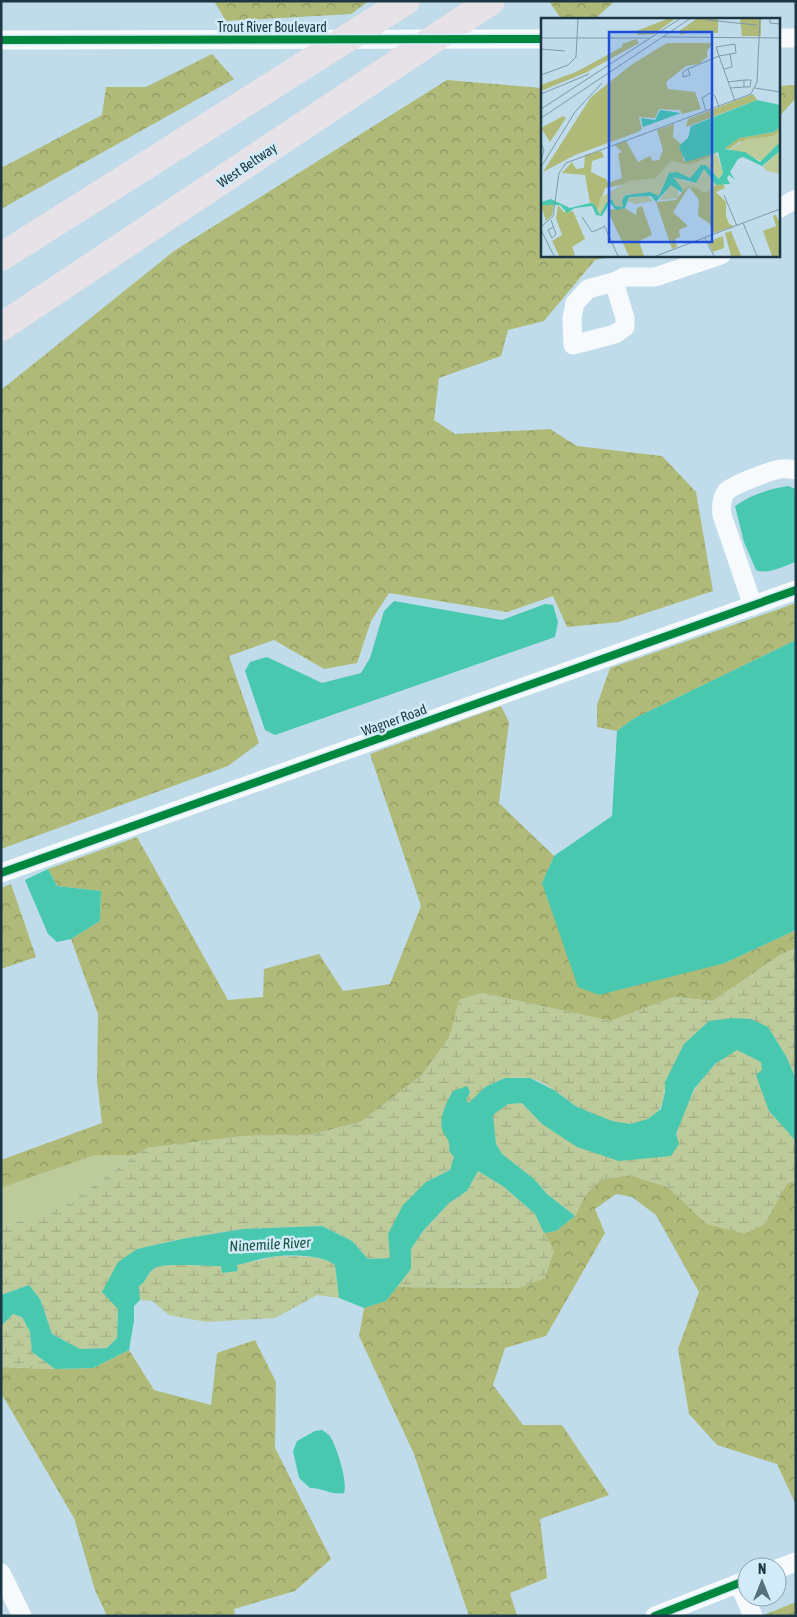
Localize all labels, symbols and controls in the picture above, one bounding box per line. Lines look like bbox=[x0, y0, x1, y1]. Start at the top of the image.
inset map bbox=[541, 18, 780, 256]
street label: Trout River Boulevard bbox=[217, 19, 327, 35]
street label: West Beltway bbox=[214, 139, 280, 191]
street label: Wagner Road bbox=[359, 701, 429, 739]
water label: Ninemile River bbox=[229, 1233, 312, 1255]
north arrow bbox=[737, 1557, 787, 1607]
text: N bbox=[758, 1561, 766, 1577]

